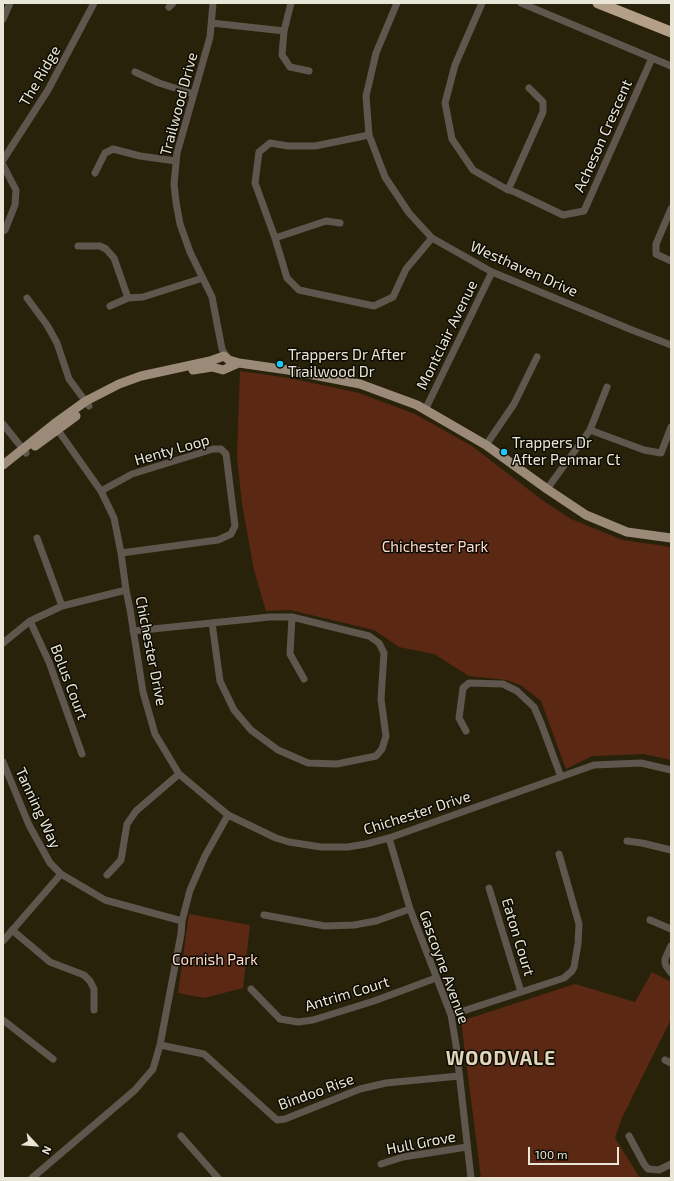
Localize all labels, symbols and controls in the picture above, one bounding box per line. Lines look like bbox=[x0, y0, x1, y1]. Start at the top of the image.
street label: The Ridge bbox=[16, 43, 64, 109]
street label: Trailwood Drive bbox=[157, 50, 201, 158]
street label: Acheson Crescent bbox=[570, 77, 636, 195]
street label: Westhaven Drive bbox=[467, 237, 581, 301]
street label: Montclair Avenue bbox=[413, 277, 481, 393]
place label: Trappers Dr After Trailwood Dr bbox=[288, 346, 406, 381]
marker: Trappers Dr After Trailwood Dr bbox=[275, 359, 285, 369]
street label: Henty Loop bbox=[132, 431, 212, 469]
place label: Trappers Dr After Penmar Ct bbox=[512, 434, 620, 469]
marker: Trappers Dr After Penmar Ct bbox=[499, 447, 509, 457]
park label: Chichester Park bbox=[382, 538, 488, 556]
street label: Chichester Drive bbox=[132, 595, 170, 707]
street label: Bolus Court bbox=[46, 642, 92, 722]
street label: Tanning Way bbox=[11, 765, 65, 851]
street label: Chichester Drive bbox=[361, 787, 473, 839]
street label: Eaton Court bbox=[498, 896, 538, 978]
street label: Gascoyne Avenue bbox=[415, 908, 473, 1026]
park label: Cornish Park bbox=[172, 951, 258, 969]
street label: Antrim Court bbox=[303, 973, 391, 1015]
district label: WOODVALE bbox=[446, 1048, 556, 1070]
street label: Bindoo Rise bbox=[276, 1070, 356, 1114]
north arrow bbox=[16, 1125, 56, 1165]
street label: Hull Grove bbox=[385, 1127, 457, 1159]
scale bar bbox=[530, 1139, 621, 1165]
text: N bbox=[40, 1144, 55, 1157]
text: 100 m bbox=[535, 1147, 567, 1161]

